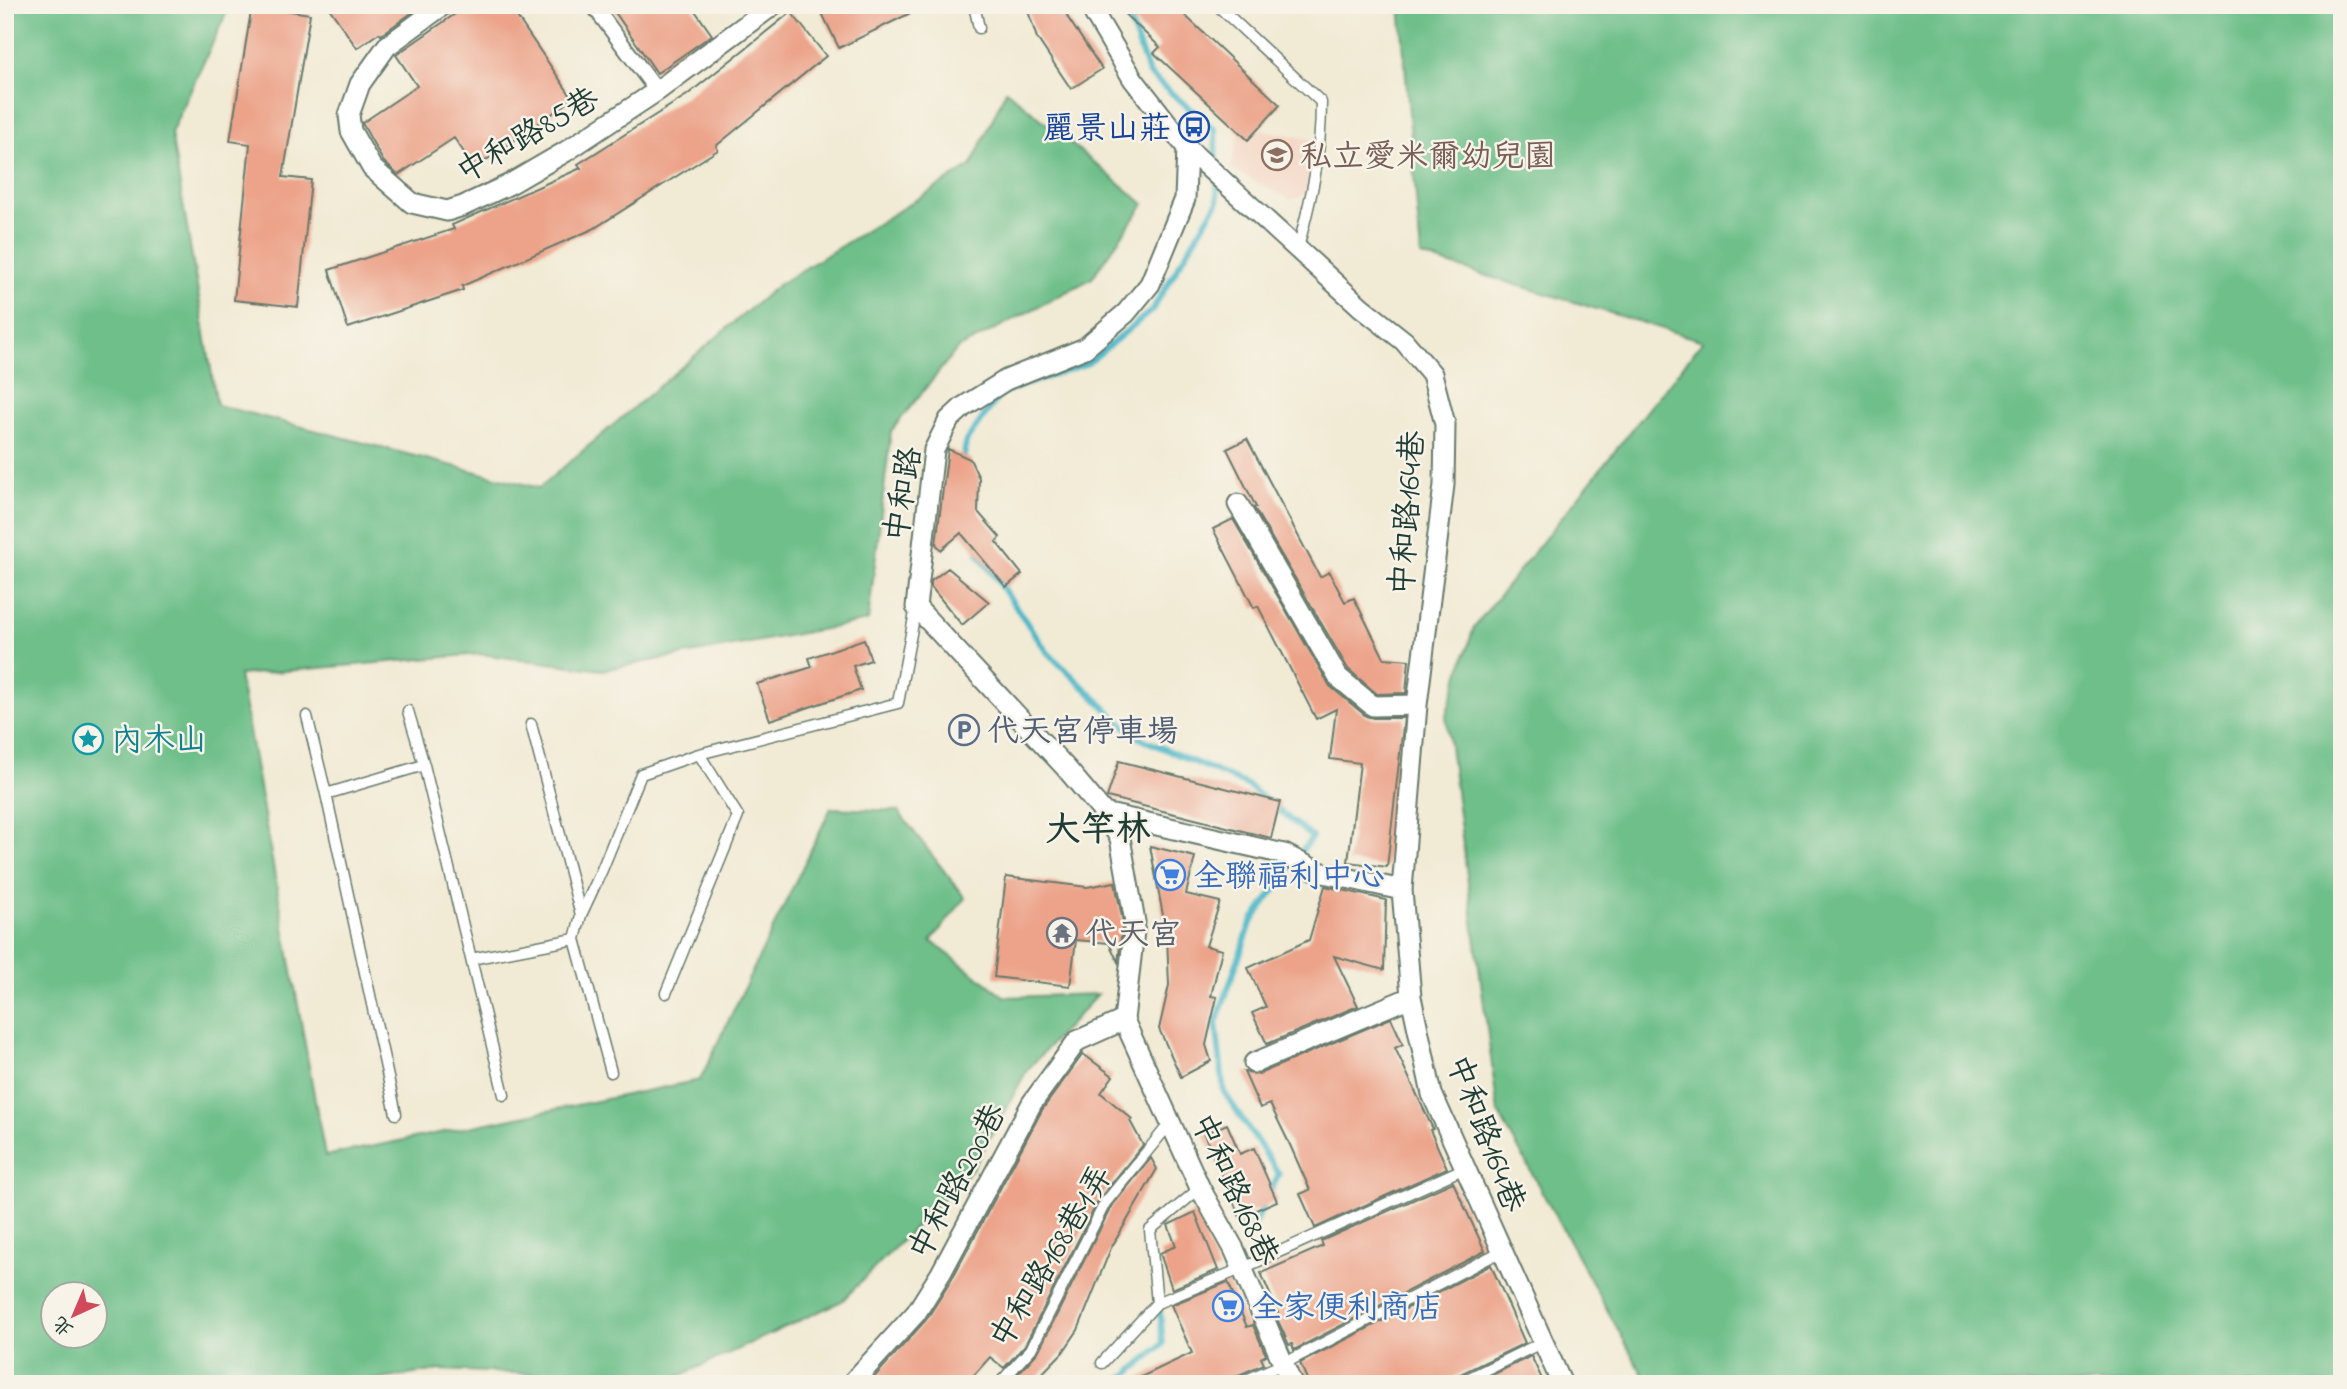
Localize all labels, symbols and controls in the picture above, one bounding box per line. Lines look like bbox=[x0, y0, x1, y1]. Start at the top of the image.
street label: 中和路85巷 bbox=[448, 77, 609, 197]
place label: 麗景山莊 bbox=[1043, 107, 1171, 154]
bus stop icon: 麗景山莊 bbox=[1177, 110, 1211, 144]
place label: 私立愛米爾幼兒園 bbox=[1300, 135, 1556, 182]
school or university icon: 私立愛米爾幼兒園 bbox=[1260, 138, 1294, 172]
street label: 中和路164巷 bbox=[1380, 429, 1439, 597]
street label: 中和路 bbox=[875, 443, 936, 546]
place label: 代天宮停車場 bbox=[987, 710, 1179, 757]
parking icon: 代天宮停車場 bbox=[947, 713, 981, 747]
place label: 內木山 bbox=[111, 719, 207, 766]
place icon: 內木山 bbox=[71, 722, 105, 756]
district label: 大竿林 bbox=[1045, 806, 1151, 857]
place label: 全聯福利中心 bbox=[1193, 855, 1385, 902]
supermarket icon: 全聯福利中心 bbox=[1153, 858, 1187, 892]
place label: 代天宮 bbox=[1085, 913, 1181, 960]
temple icon: 代天宮 bbox=[1045, 916, 1079, 950]
street label: 中和路164巷 bbox=[1432, 1049, 1535, 1220]
street label: 中和路200巷 bbox=[898, 1096, 1020, 1269]
street label: 中和路168巷 bbox=[1177, 1106, 1289, 1275]
street label: 中和路168巷1弄 bbox=[980, 1157, 1126, 1358]
north arrow bbox=[38, 1280, 108, 1350]
place label: 全家便利商店 bbox=[1251, 1286, 1443, 1333]
supermarket icon: 全家便利商店 bbox=[1211, 1289, 1245, 1323]
text: 北 bbox=[48, 1309, 80, 1342]

